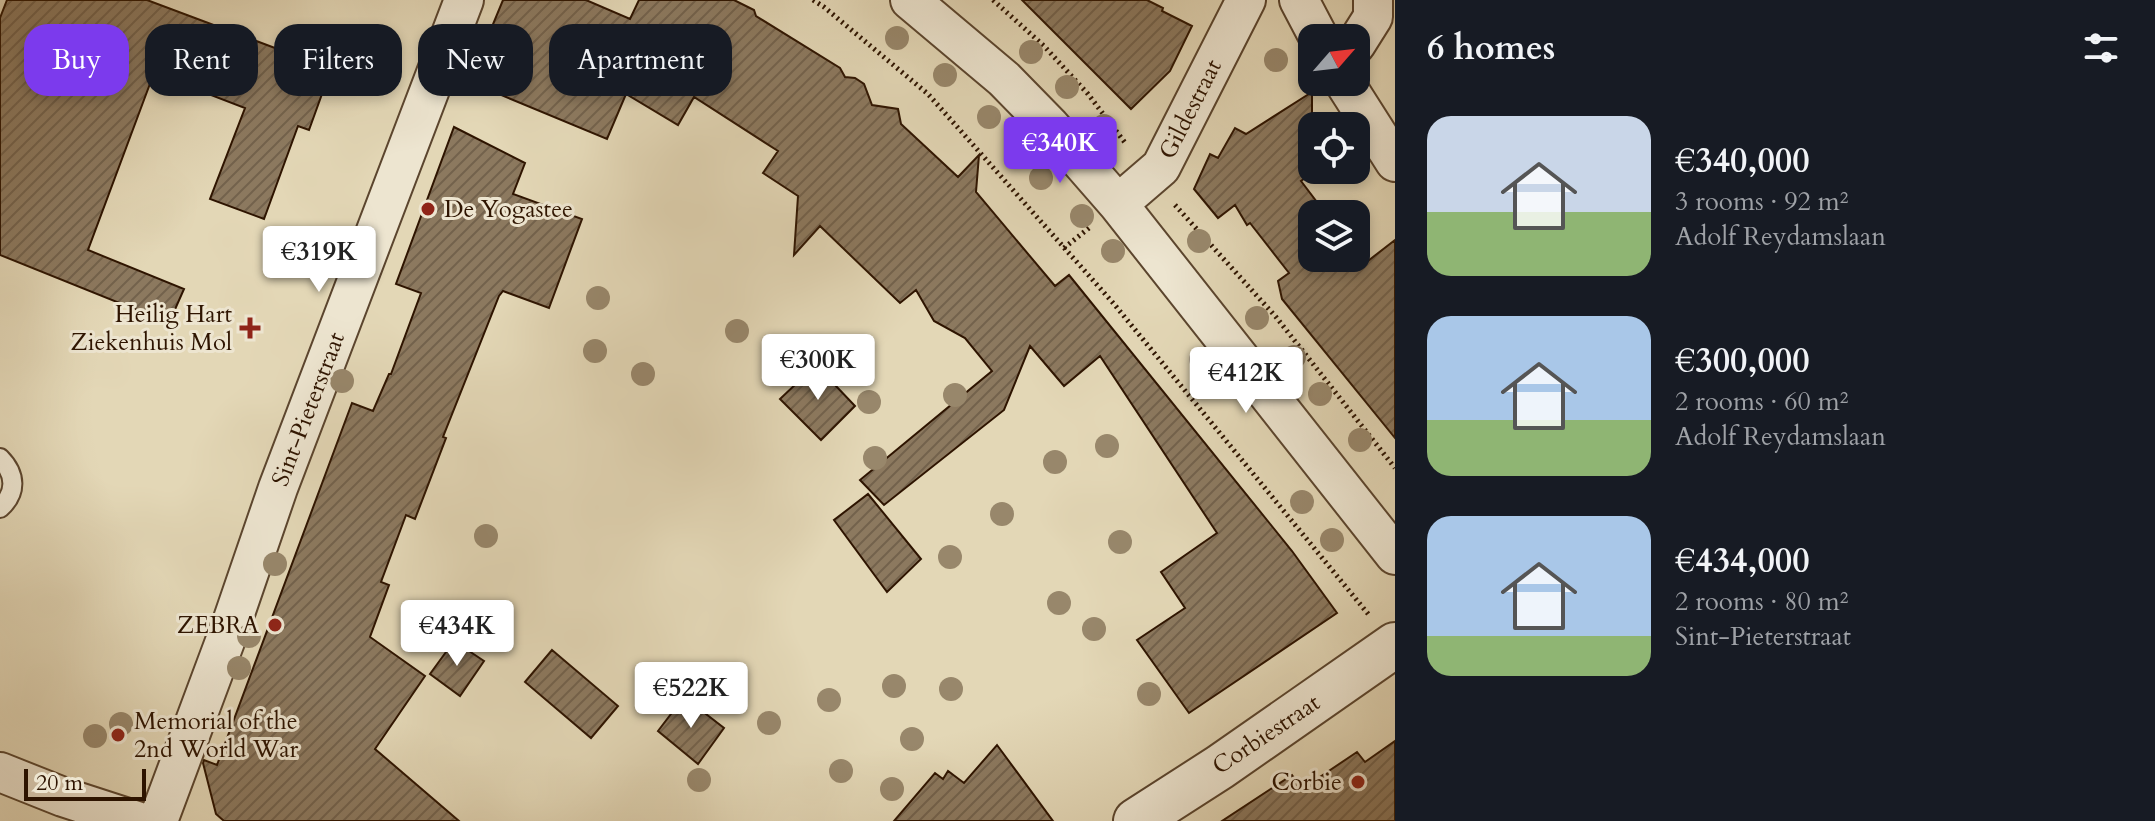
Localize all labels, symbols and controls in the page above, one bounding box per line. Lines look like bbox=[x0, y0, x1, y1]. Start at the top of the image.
chip: Buy bbox=[24, 24, 129, 96]
chip: Rent bbox=[145, 24, 258, 96]
chip: Filters bbox=[274, 24, 402, 96]
chip: New bbox=[418, 24, 533, 96]
chip: Apartment bbox=[549, 24, 732, 96]
north arrow bbox=[1298, 24, 1370, 96]
map controls bbox=[1298, 24, 1370, 272]
text: 6 homes bbox=[1427, 25, 1555, 71]
icon: filters bbox=[2079, 26, 2123, 70]
street label: Gildestraat bbox=[1151, 53, 1230, 165]
button: locate bbox=[1298, 112, 1370, 184]
pin: €340K bbox=[1004, 117, 1116, 185]
text: €340K bbox=[1022, 125, 1098, 160]
text: €340,000 bbox=[1675, 138, 1810, 184]
icon: home bbox=[1491, 148, 1587, 244]
text: 3 rooms · 92 m² bbox=[1675, 184, 1848, 219]
place label: De Yogastee bbox=[444, 193, 573, 226]
marker: De Yogastee bbox=[419, 200, 437, 218]
button: layers bbox=[1298, 200, 1370, 272]
text: Adolf Reydamslaan bbox=[1675, 219, 1886, 254]
pin: €319K bbox=[263, 226, 375, 294]
text: €319K bbox=[281, 234, 357, 269]
place label: Heilig Hart Ziekenhuis Mol bbox=[71, 298, 232, 359]
marker: Heilig Hart Ziekenhuis Mol bbox=[239, 317, 261, 339]
street label: Sint-Pieterstraat bbox=[264, 327, 353, 491]
pin: €300K bbox=[762, 334, 874, 402]
text: €300,000 bbox=[1675, 338, 1810, 384]
text: €300K bbox=[780, 342, 856, 377]
pin: €412K bbox=[1190, 347, 1302, 415]
icon: home bbox=[1491, 348, 1587, 444]
text: €412K bbox=[1208, 355, 1284, 390]
text: 2 rooms · 60 m² bbox=[1675, 384, 1848, 419]
text: Adolf Reydamslaan bbox=[1675, 419, 1886, 454]
text: €434,000 bbox=[1675, 538, 1810, 584]
icon: home bbox=[1491, 548, 1587, 644]
text: 2 rooms · 80 m² bbox=[1675, 584, 1848, 619]
pin: €434K bbox=[401, 600, 513, 668]
text: €434K bbox=[419, 608, 495, 643]
place label: ZEBRA bbox=[177, 609, 260, 642]
marker: ZEBRA bbox=[266, 616, 284, 634]
text: Sint-Pieterstraat bbox=[1675, 619, 1851, 654]
pin: €522K bbox=[635, 662, 747, 730]
text: €522K bbox=[653, 670, 729, 705]
street label: Corbiestraat bbox=[1206, 686, 1327, 783]
place label: Memorial of the 2nd World War bbox=[134, 705, 299, 766]
marker: Memorial of the 2nd World War bbox=[109, 726, 127, 744]
scale bar bbox=[24, 765, 146, 801]
place label: Corbie bbox=[1271, 766, 1342, 799]
text: 20 m bbox=[36, 768, 83, 798]
marker: Corbie bbox=[1349, 773, 1367, 791]

